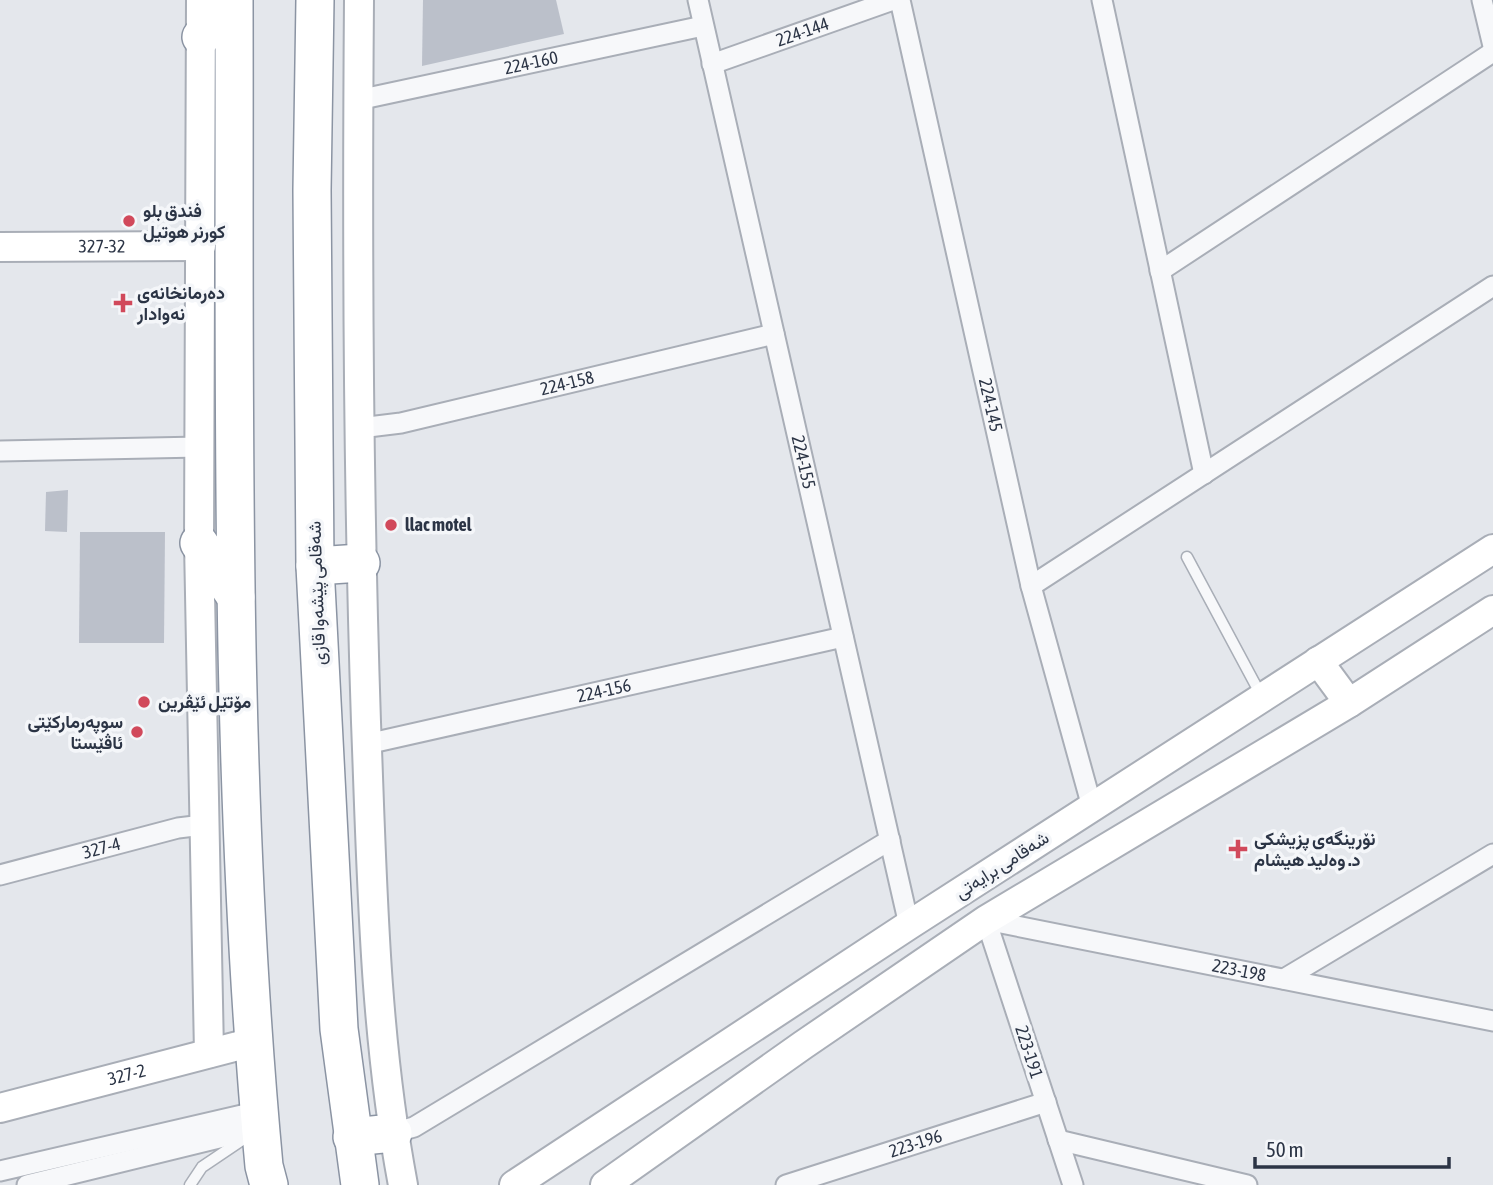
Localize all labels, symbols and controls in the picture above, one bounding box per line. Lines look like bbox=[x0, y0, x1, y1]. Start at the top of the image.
street label: 224-144 bbox=[773, 13, 831, 50]
street label: 224-160 bbox=[502, 46, 560, 78]
place label: فندق بلو كورنر هوتيل bbox=[143, 200, 225, 243]
marker: فندق بلو كورنر هوتيل bbox=[121, 213, 137, 229]
street label: 327-32 bbox=[79, 235, 125, 257]
place label: دەرمانخانەی نەوادار bbox=[136, 282, 225, 325]
marker: دەرمانخانەی نەوادار bbox=[115, 295, 131, 311]
street label: 224-158 bbox=[538, 366, 596, 399]
street label: 224-145 bbox=[975, 376, 1007, 434]
street label: 224-155 bbox=[788, 433, 820, 491]
place label: llac motel bbox=[405, 514, 472, 535]
marker: llac motel bbox=[383, 517, 399, 533]
street label: شەقامی پێشەوا قازی bbox=[303, 520, 332, 665]
street label: 224-156 bbox=[575, 674, 633, 706]
place label: مۆتێل ئێڤرین bbox=[158, 691, 252, 713]
marker: مۆتێل ئێڤرین bbox=[136, 694, 152, 710]
place label: سوپەرمارکێتی ئاڤێستا bbox=[27, 711, 123, 754]
marker: سوپەرمارکێتی ئاڤێستا bbox=[129, 724, 145, 740]
street label: شەقامی برایەتی bbox=[951, 826, 1053, 904]
place label: نۆرینگەی پزیشکی د. وەلید هیشام bbox=[1254, 828, 1376, 872]
street label: 327-4 bbox=[80, 833, 123, 863]
marker: نۆرینگەی پزیشکی د. وەلید هیشام bbox=[1228, 839, 1248, 859]
street label: 223-198 bbox=[1210, 954, 1268, 986]
street label: 223-191 bbox=[1011, 1023, 1048, 1081]
street label: 327-2 bbox=[105, 1059, 148, 1089]
street label: 223-196 bbox=[886, 1125, 945, 1161]
scale bar bbox=[1255, 1126, 1449, 1170]
text: 50 m bbox=[1266, 1137, 1304, 1161]

